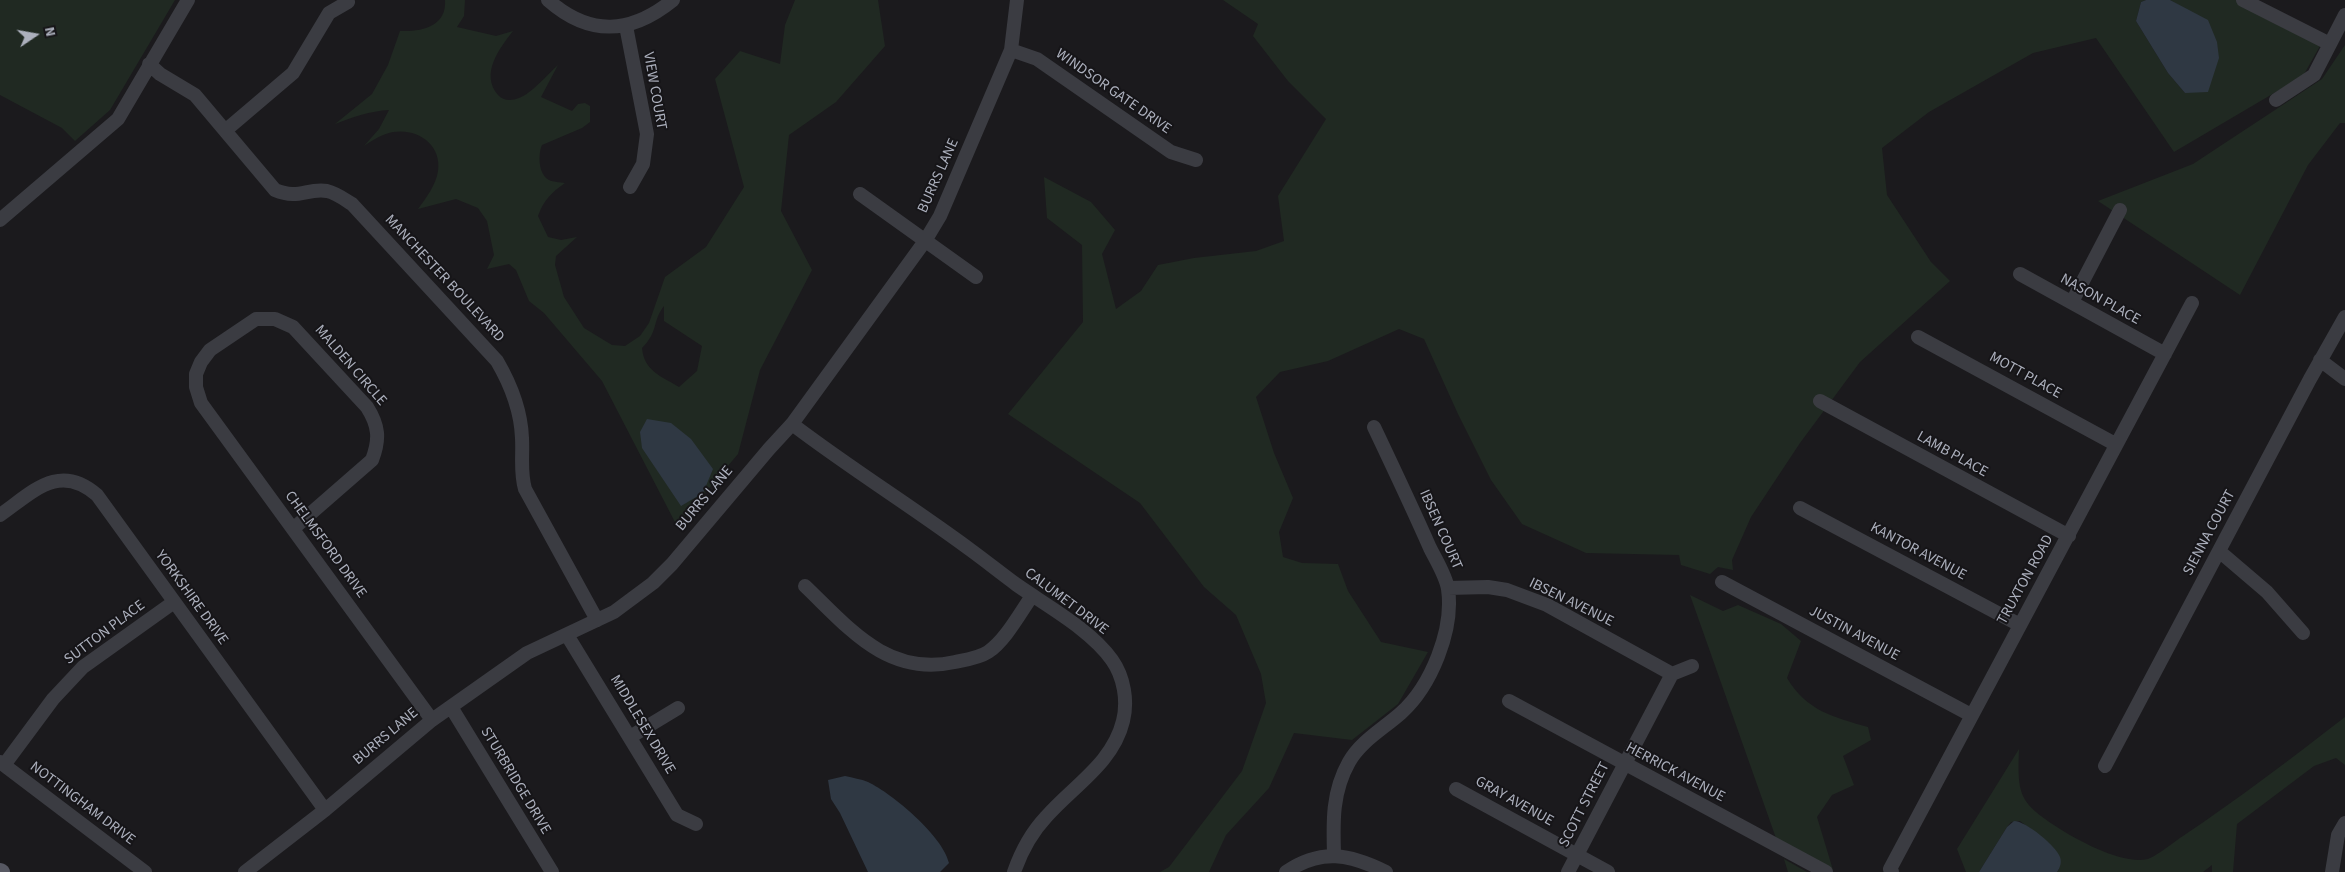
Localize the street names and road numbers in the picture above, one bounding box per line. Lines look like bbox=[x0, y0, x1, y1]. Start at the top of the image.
street label: WINDSOR GATE DRIVE bbox=[1052, 45, 1174, 139]
street label: VIEW COURT bbox=[638, 51, 670, 131]
street label: BURRS LANE bbox=[915, 136, 963, 216]
street label: MANCHESTER BOULEVARD bbox=[380, 212, 508, 346]
street label: NASON PLACE bbox=[2057, 271, 2143, 329]
street label: MALDEN CIRCLE bbox=[310, 322, 390, 410]
street label: MOTT PLACE bbox=[1986, 349, 2064, 403]
street label: LAMB PLACE bbox=[1913, 428, 1991, 482]
street label: BURRS LANE bbox=[673, 463, 737, 535]
street label: IBSEN COURT bbox=[1414, 487, 1466, 573]
street label: SIENNA COURT bbox=[2180, 487, 2240, 579]
street label: CHELMSFORD DRIVE bbox=[280, 488, 370, 602]
street label: KANTOR AVENUE bbox=[1867, 519, 1969, 585]
street label: TRUXTON ROAD bbox=[1994, 532, 2058, 628]
street label: YORKSHIRE DRIVE bbox=[151, 547, 231, 649]
street label: CALUMET DRIVE bbox=[1020, 565, 1112, 639]
street label: IBSEN AVENUE bbox=[1526, 575, 1616, 631]
street label: SUTTON PLACE bbox=[61, 597, 149, 669]
street label: JUSTIN AVENUE bbox=[1806, 603, 1902, 665]
street label: MIDDLESEX DRIVE bbox=[605, 672, 679, 778]
street label: BURRS LANE bbox=[350, 705, 422, 769]
street label: STURBRIDGE DRIVE bbox=[476, 724, 554, 838]
street label: HERRICK AVENUE bbox=[1622, 739, 1728, 807]
street label: NOTTINGHAM DRIVE bbox=[26, 758, 138, 850]
street label: SCOTT STREET bbox=[1556, 759, 1614, 851]
street label: GRAY AVENUE bbox=[1472, 773, 1556, 831]

